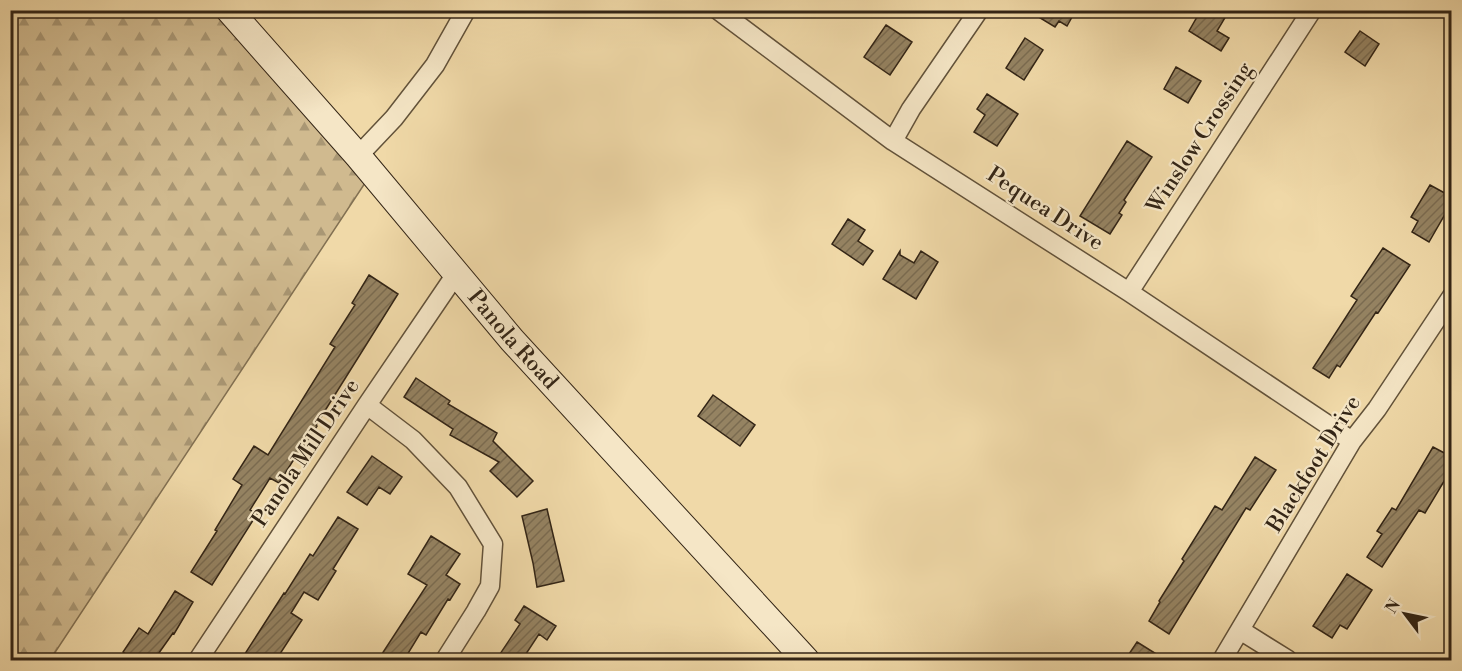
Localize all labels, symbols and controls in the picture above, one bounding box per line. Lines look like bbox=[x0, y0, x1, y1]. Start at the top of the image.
street label: Winslow Crossing bbox=[1140, 57, 1259, 220]
street label: Pequea Drive bbox=[982, 161, 1108, 257]
street label: Panola Road bbox=[462, 284, 564, 395]
street label: Panola Mill Drive bbox=[246, 374, 366, 532]
street label: Blackfoot Drive bbox=[1261, 391, 1367, 538]
north arrow bbox=[1375, 584, 1435, 644]
text: N bbox=[1381, 596, 1405, 617]

